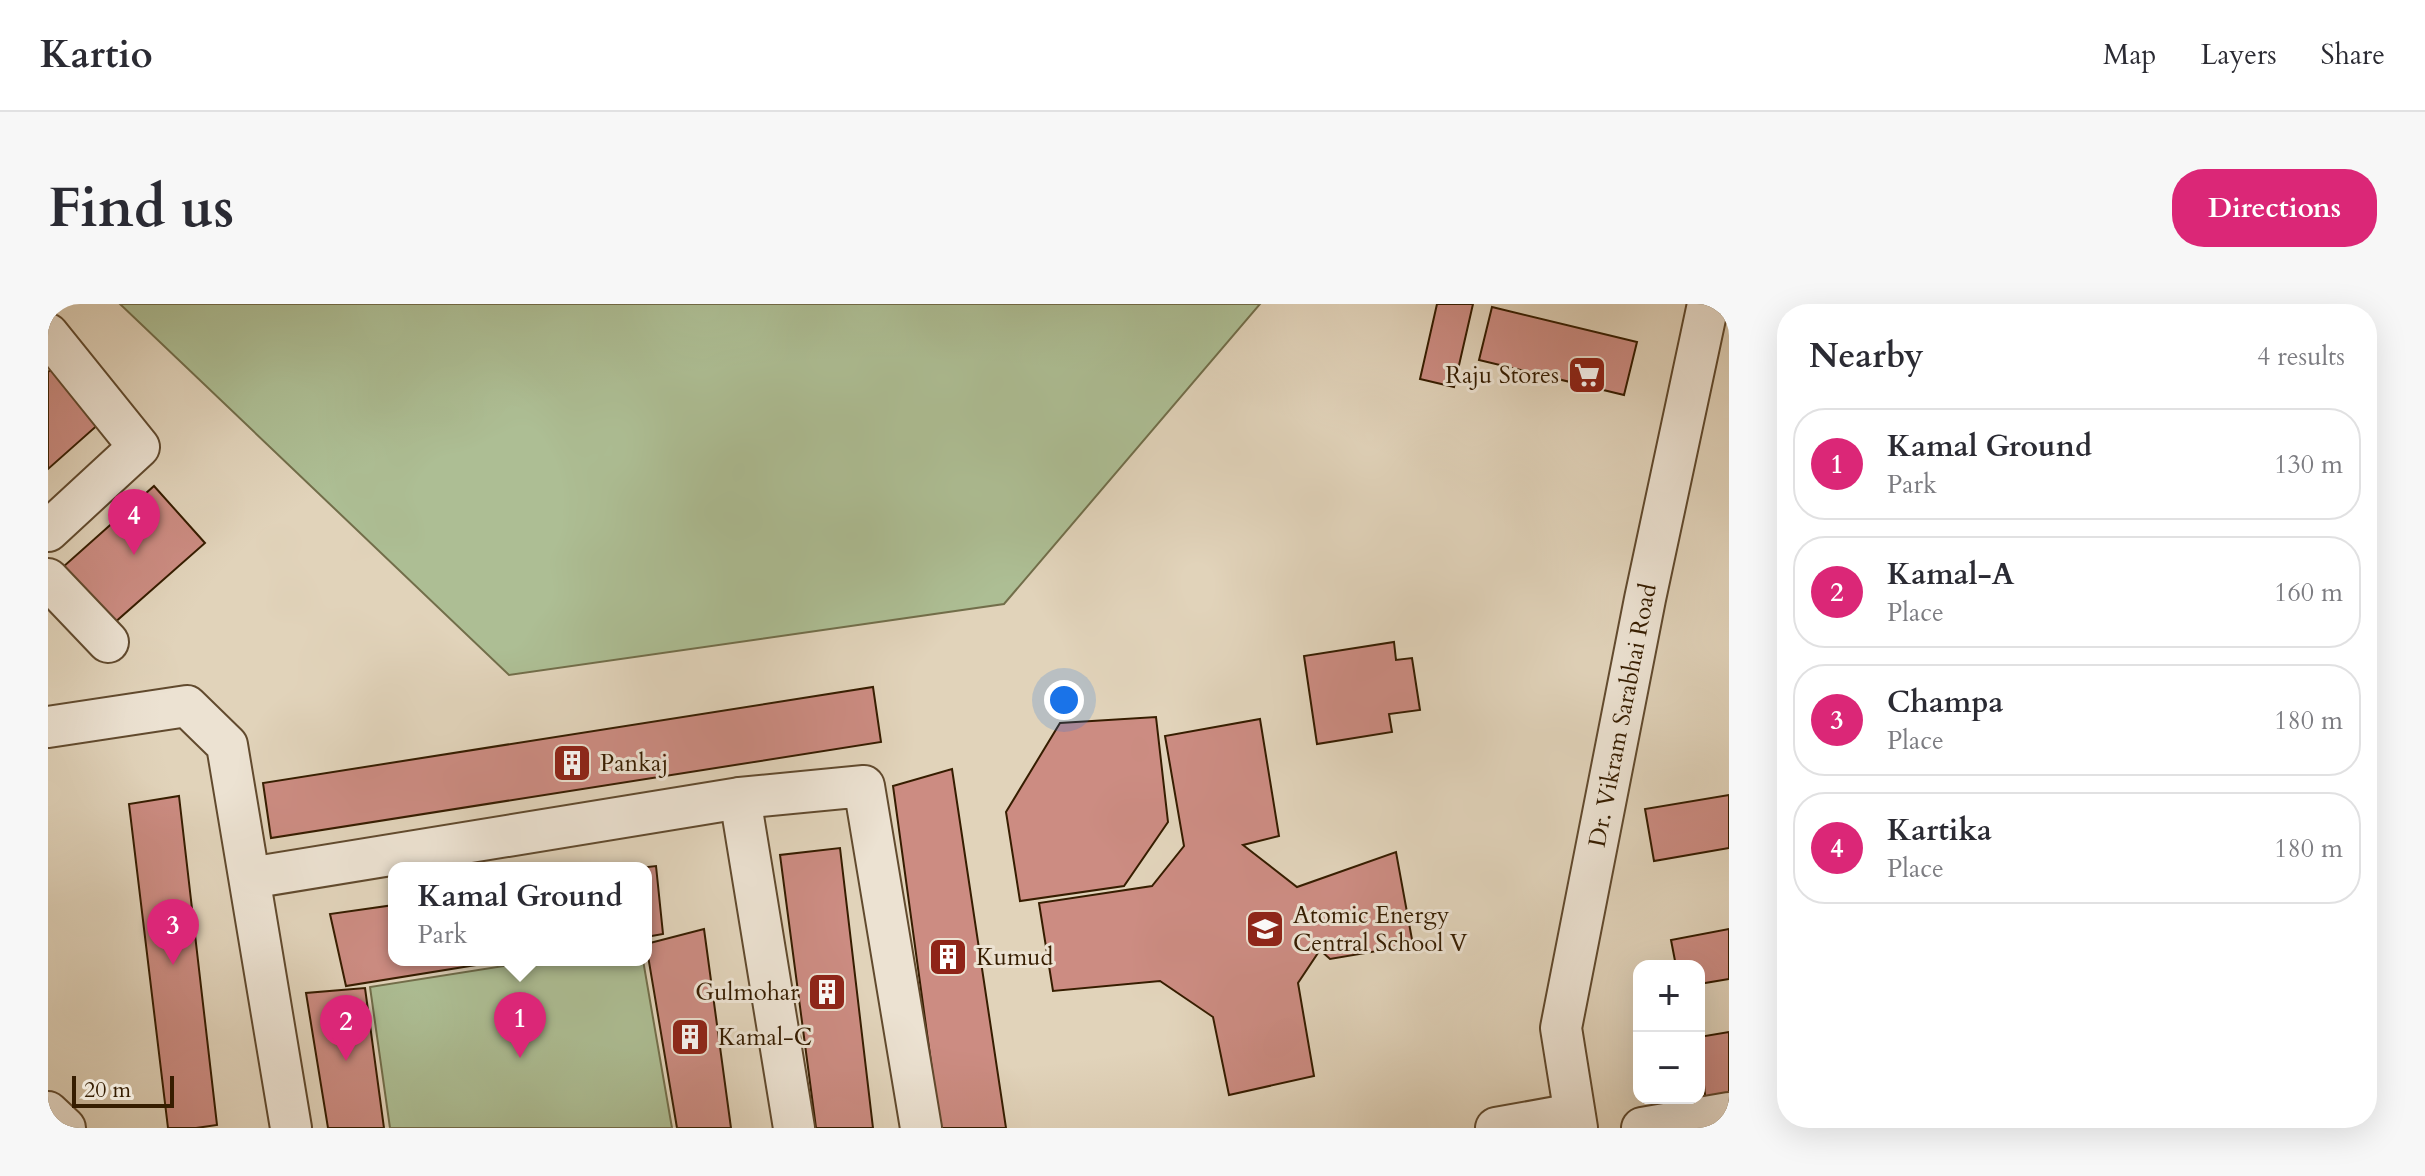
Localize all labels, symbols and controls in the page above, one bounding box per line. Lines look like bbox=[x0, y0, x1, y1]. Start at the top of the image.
text: Kartio bbox=[40, 29, 153, 81]
text: Map bbox=[2103, 36, 2156, 74]
text: Layers bbox=[2200, 36, 2277, 74]
text: Share bbox=[2321, 36, 2385, 74]
button: Directions bbox=[2172, 169, 2377, 247]
text: Find us bbox=[48, 171, 234, 246]
text: Nearby bbox=[1809, 333, 1924, 379]
text: 4 results bbox=[2257, 339, 2345, 374]
supermarket icon: Raju Stores bbox=[1566, 354, 1608, 396]
place label: Raju Stores bbox=[1445, 359, 1559, 392]
text: Kamal Ground bbox=[1887, 426, 2092, 467]
text: 1 bbox=[1830, 447, 1844, 482]
text: 130 m bbox=[2274, 447, 2343, 482]
text: Park bbox=[1887, 467, 1937, 502]
pin: 4 bbox=[108, 489, 160, 555]
text: Kamal-A bbox=[1887, 554, 2014, 595]
text: 2 bbox=[1830, 575, 1844, 610]
text: 160 m bbox=[2274, 575, 2343, 610]
street label: Dr. Vikram Sarabhai Road bbox=[1580, 580, 1664, 850]
text: Place bbox=[1887, 595, 1944, 630]
your location bbox=[1044, 680, 1084, 720]
text: Champa bbox=[1887, 682, 2003, 723]
text: 3 bbox=[1830, 703, 1844, 738]
text: 180 m bbox=[2274, 703, 2343, 738]
text: Place bbox=[1887, 723, 1944, 758]
building icon: Pankaj bbox=[551, 742, 593, 784]
place label: Pankaj bbox=[600, 747, 668, 780]
text: Kartika bbox=[1887, 810, 1992, 851]
text: 4 bbox=[1830, 831, 1844, 866]
text: 180 m bbox=[2274, 831, 2343, 866]
text: Place bbox=[1887, 851, 1944, 886]
popup bbox=[388, 862, 652, 966]
text: Kamal Ground bbox=[417, 876, 623, 917]
pin: 3 bbox=[147, 899, 199, 965]
place label: Atomic Energy Central School V bbox=[1293, 899, 1468, 960]
school or university icon: Atomic Energy Central School V bbox=[1244, 908, 1286, 950]
text: Park bbox=[417, 917, 468, 952]
building icon: Kumud bbox=[927, 936, 969, 978]
place label: Kumud bbox=[976, 941, 1054, 974]
map controls bbox=[1633, 960, 1705, 1104]
button: + bbox=[1633, 960, 1705, 1032]
building icon: Gulmohar bbox=[806, 971, 848, 1013]
place label: Gulmohar bbox=[695, 976, 799, 1009]
pin: 1 bbox=[494, 992, 546, 1058]
pin: 2 bbox=[320, 995, 372, 1061]
building icon: Kamal-C bbox=[669, 1016, 711, 1058]
place label: Kamal-C bbox=[718, 1021, 812, 1054]
button: − bbox=[1633, 1032, 1705, 1104]
scale bar bbox=[72, 1072, 174, 1108]
text: 20 m bbox=[84, 1075, 131, 1105]

